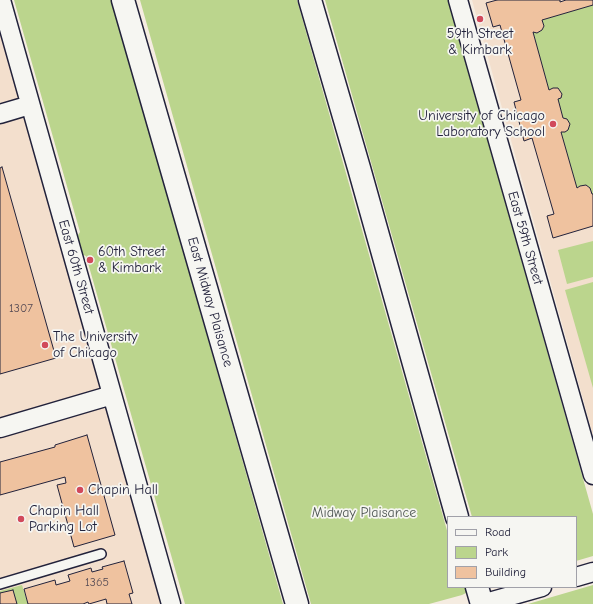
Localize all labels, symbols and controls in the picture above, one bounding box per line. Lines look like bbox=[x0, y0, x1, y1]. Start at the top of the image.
marker: 59th Street & Kimbark bbox=[475, 14, 485, 24]
place label: 59th Street & Kimbark bbox=[447, 26, 513, 58]
place label: University of Chicago Laboratory School bbox=[418, 108, 545, 140]
marker: University of Chicago Laboratory School bbox=[548, 119, 558, 129]
street label: East 59th Street bbox=[504, 189, 546, 287]
street label: East 60th Street bbox=[54, 218, 98, 316]
street label: East Midway Plaisance bbox=[183, 235, 237, 369]
place label: 60th Street & Kimbark bbox=[98, 244, 165, 276]
marker: 60th Street & Kimbark bbox=[85, 255, 95, 265]
house number: 1307 bbox=[9, 302, 33, 316]
place label: The University of Chicago bbox=[53, 329, 138, 362]
marker: The University of Chicago bbox=[40, 340, 50, 350]
place label: Chapin Hall bbox=[88, 482, 158, 498]
marker: Chapin Hall bbox=[75, 485, 85, 495]
place label: Chapin Hall Parking Lot bbox=[29, 503, 99, 536]
park label: Midway Plaisance bbox=[312, 505, 416, 521]
marker: Chapin Hall Parking Lot bbox=[16, 514, 26, 524]
legend bbox=[447, 516, 577, 588]
text: Road bbox=[485, 525, 511, 539]
text: Park bbox=[485, 545, 508, 559]
text: Building bbox=[485, 565, 526, 579]
house number: 1365 bbox=[85, 576, 109, 590]

